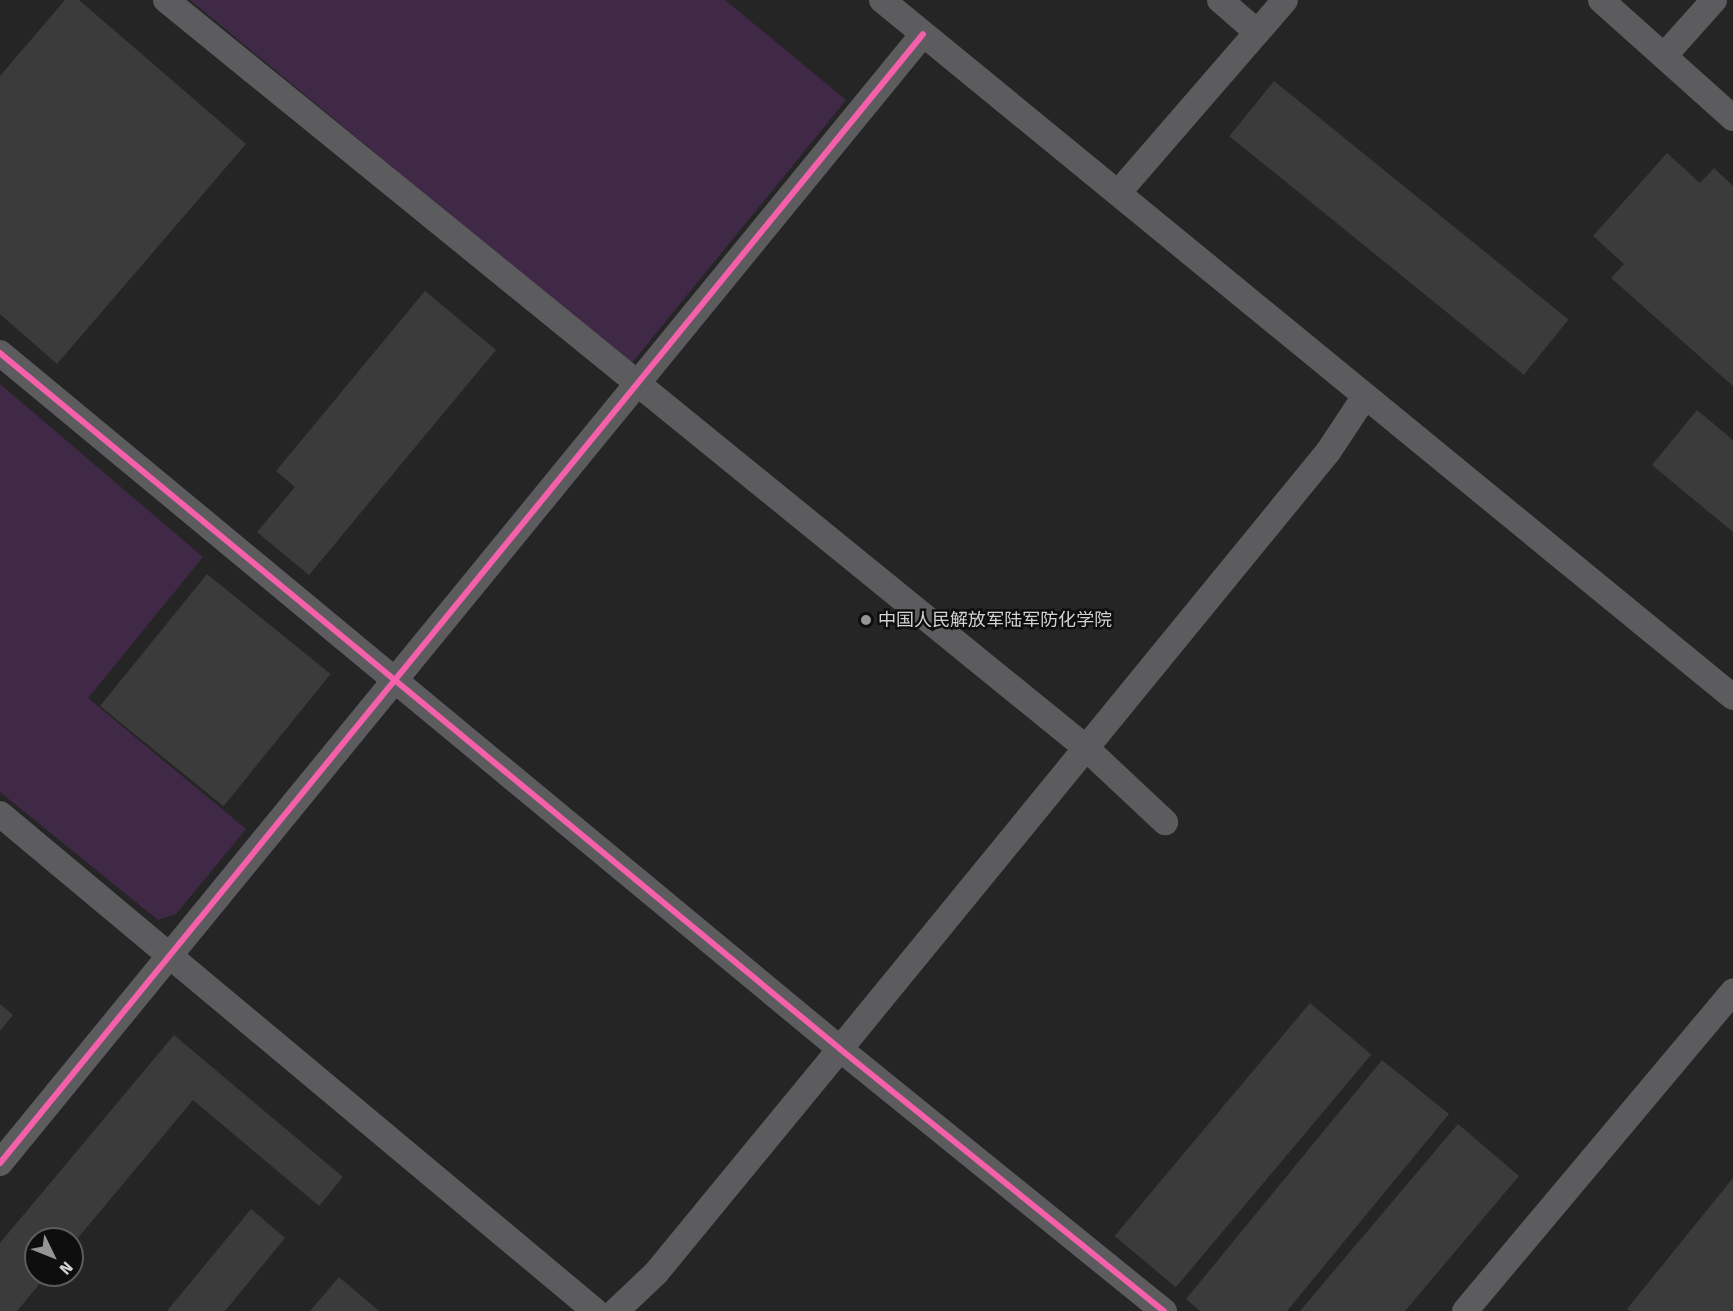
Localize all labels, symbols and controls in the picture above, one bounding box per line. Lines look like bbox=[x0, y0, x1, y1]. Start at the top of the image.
place label: 中国人民解放军陆军防化学院 bbox=[878, 609, 1112, 631]
marker: 中国人民解放军陆军防化学院 bbox=[859, 613, 873, 627]
north arrow bbox=[24, 1227, 84, 1287]
text: N bbox=[56, 1258, 77, 1279]

